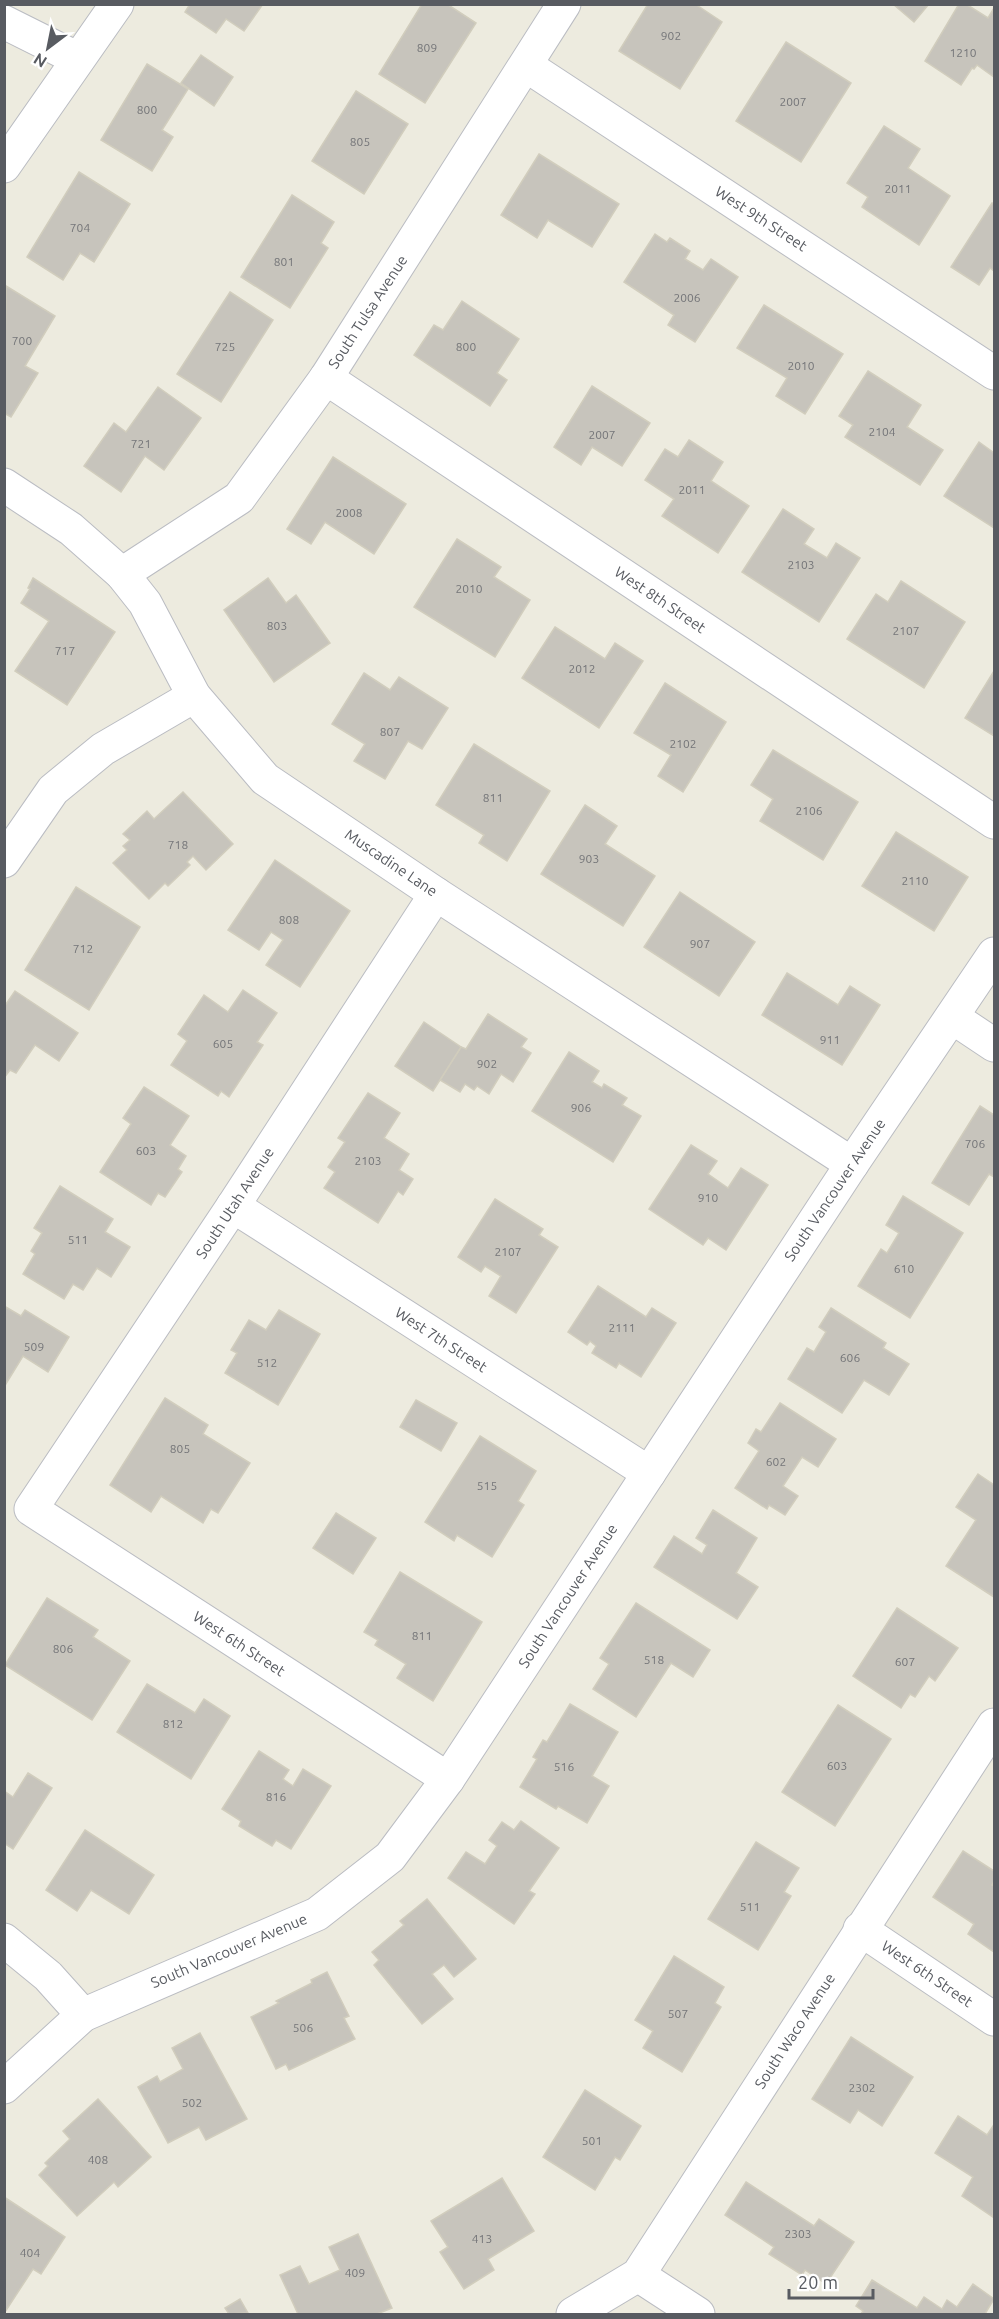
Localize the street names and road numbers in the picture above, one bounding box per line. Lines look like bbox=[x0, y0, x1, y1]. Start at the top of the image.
street label: West 9th Street bbox=[712, 183, 810, 255]
street label: South Tulsa Avenue bbox=[325, 252, 411, 372]
street label: West 8th Street bbox=[612, 563, 709, 636]
street label: Muscadine Lane bbox=[342, 825, 441, 900]
street label: South Vancouver Avenue bbox=[781, 1115, 889, 1264]
street label: South Utah Avenue bbox=[192, 1144, 277, 1262]
street label: West 7th Street bbox=[392, 1304, 490, 1376]
street label: South Vancouver Avenue bbox=[515, 1521, 620, 1671]
street label: West 6th Street bbox=[190, 1608, 288, 1680]
street label: South Vancouver Avenue bbox=[148, 1910, 309, 1991]
street label: West 6th Street bbox=[879, 1937, 976, 2010]
street label: South Waco Avenue bbox=[751, 1970, 838, 2092]

